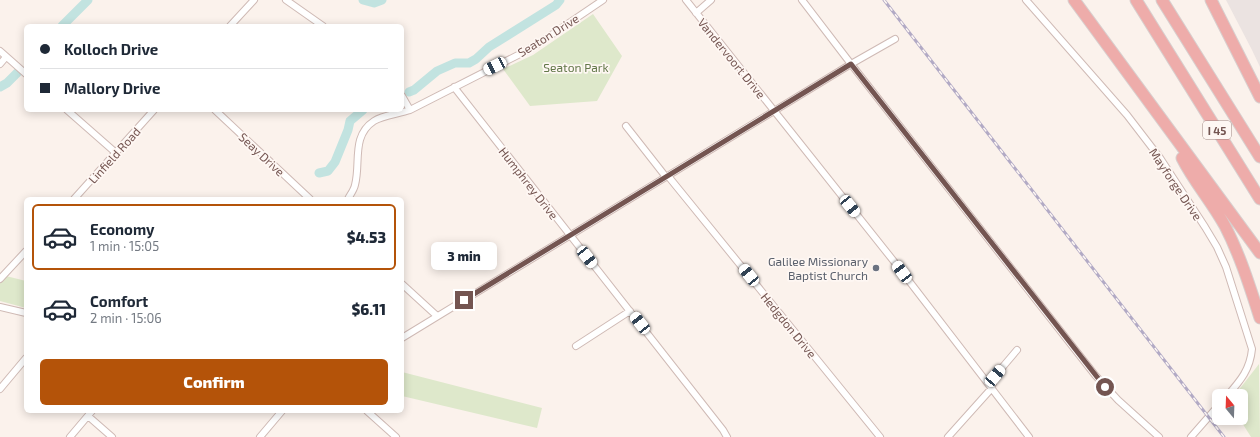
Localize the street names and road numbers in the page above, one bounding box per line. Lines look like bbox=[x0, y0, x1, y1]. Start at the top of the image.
street label: Seaton Drive bbox=[515, 11, 581, 59]
street label: Vandervoort Drive bbox=[695, 15, 769, 101]
road number: I 45 bbox=[1203, 121, 1231, 139]
street label: Linfield Road bbox=[85, 124, 143, 186]
street label: Seay Drive bbox=[236, 129, 288, 179]
street label: Humphrey Drive bbox=[497, 144, 561, 222]
street label: Mayforge Drive bbox=[1147, 145, 1205, 223]
street label: Hedgdon Drive bbox=[758, 290, 820, 360]

